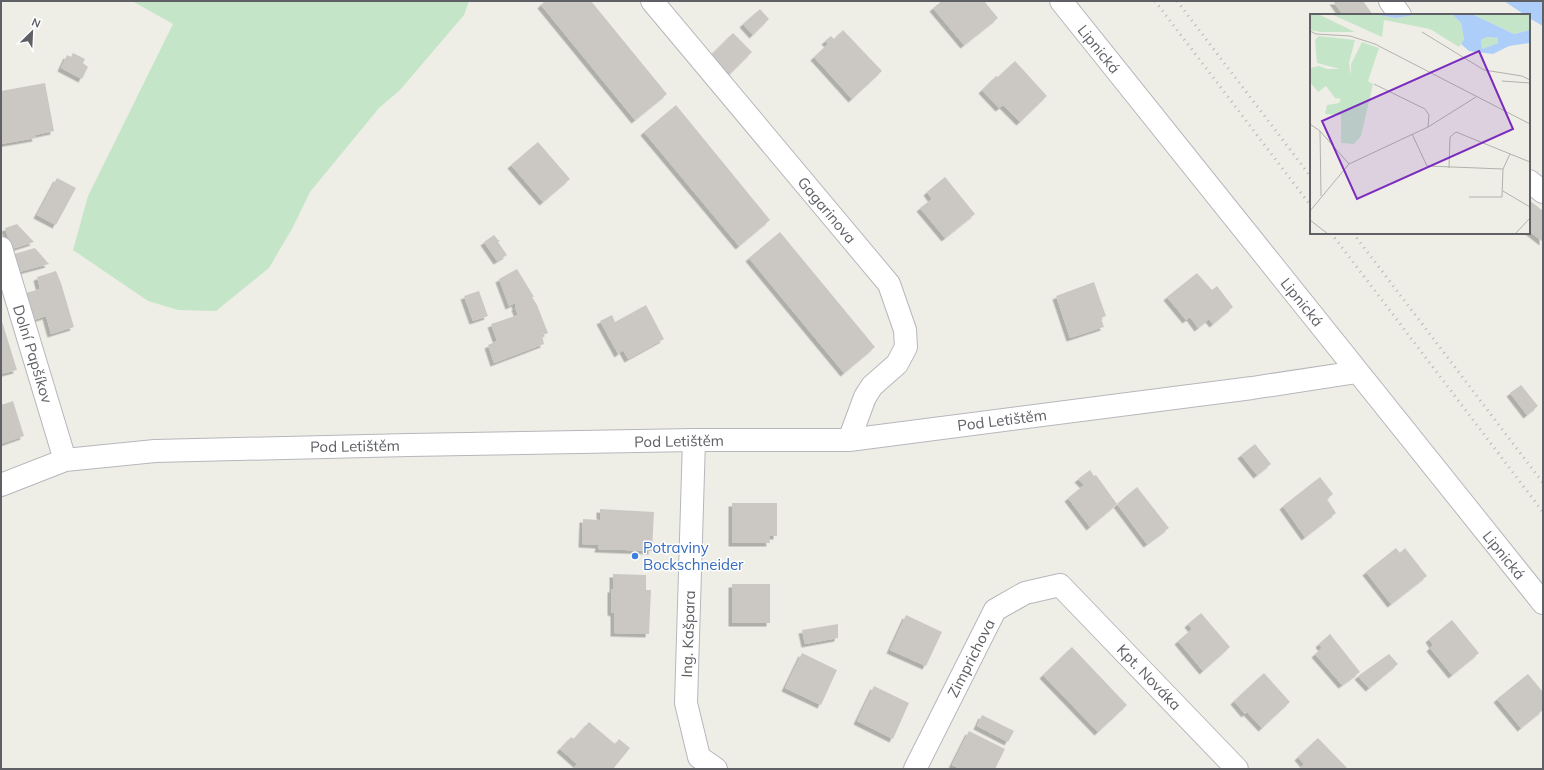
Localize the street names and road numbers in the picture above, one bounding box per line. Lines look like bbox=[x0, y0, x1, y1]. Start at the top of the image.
street label: Lipnická bbox=[1074, 21, 1124, 77]
street label: Gagarinova bbox=[794, 173, 860, 247]
street label: Lipnická bbox=[1277, 274, 1327, 330]
street label: Dolní Papšíkov bbox=[9, 302, 57, 406]
street label: Pod Letištěm bbox=[956, 405, 1048, 435]
street label: Pod Letištěm bbox=[634, 431, 724, 451]
street label: Pod Letištěm bbox=[310, 436, 400, 456]
street label: Lipnická bbox=[1479, 527, 1529, 583]
street label: Ing. Kašpara bbox=[677, 590, 699, 678]
street label: Zimprichova bbox=[943, 616, 999, 700]
street label: Kpt. Nováka bbox=[1113, 640, 1185, 714]

